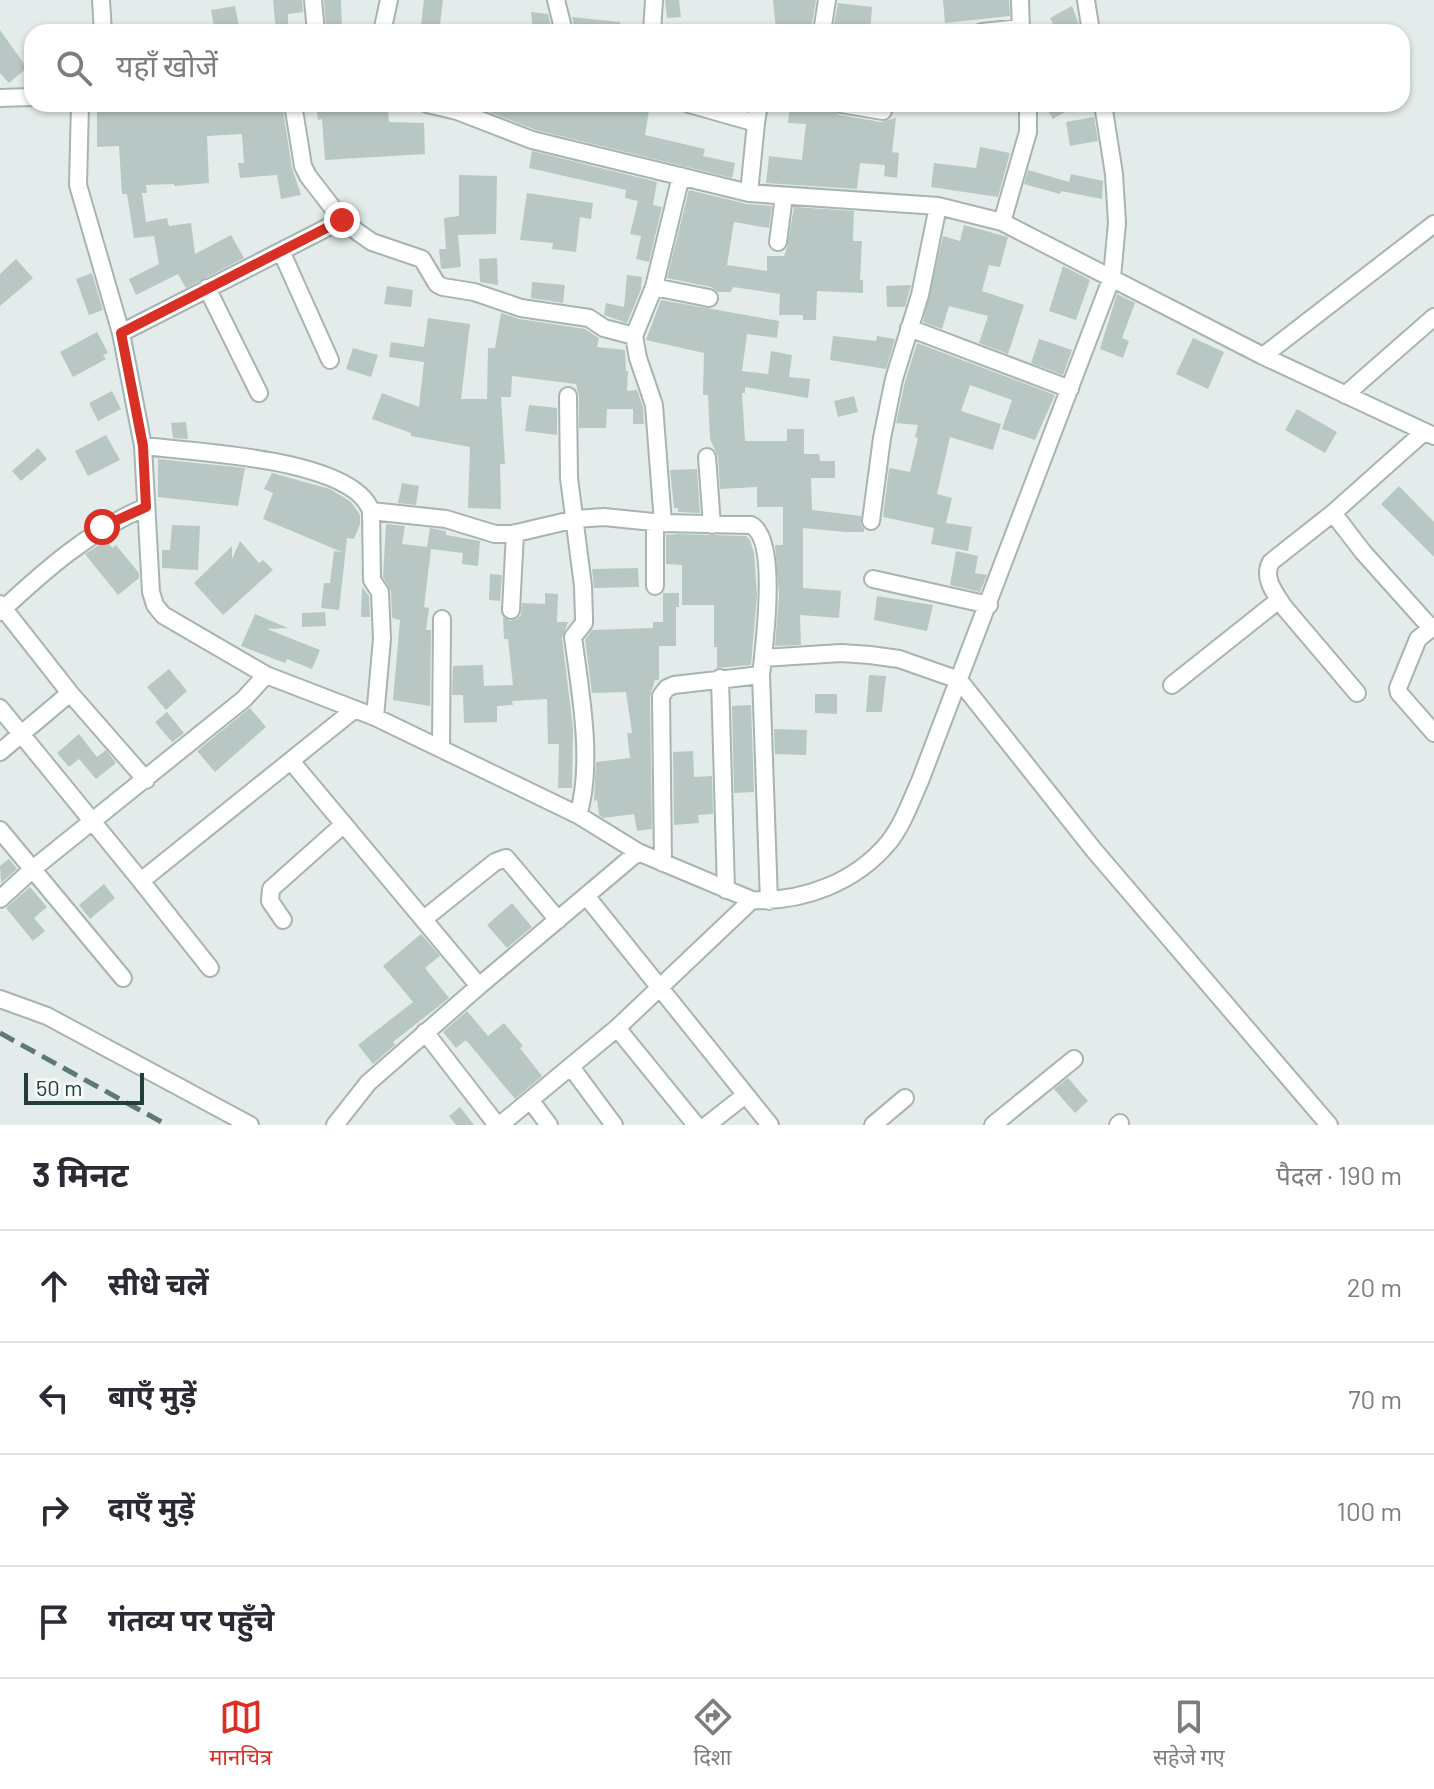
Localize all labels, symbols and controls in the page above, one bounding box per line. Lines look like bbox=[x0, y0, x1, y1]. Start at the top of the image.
search box bbox=[24, 24, 1410, 112]
icon: search bbox=[52, 46, 96, 90]
text: यहाँ खोजें bbox=[116, 47, 218, 83]
route end bbox=[324, 202, 360, 238]
route start bbox=[84, 509, 120, 545]
scale bar bbox=[24, 1069, 144, 1105]
text: 50 m bbox=[36, 1074, 82, 1100]
text: 3 मिनट bbox=[32, 1153, 129, 1194]
text: पैदल · 190 m bbox=[1276, 1159, 1402, 1190]
icon: ahead bbox=[32, 1264, 76, 1308]
text: सीधे चलें bbox=[108, 1265, 209, 1301]
text: 20 m bbox=[1347, 1271, 1402, 1302]
icon: left bbox=[32, 1376, 76, 1420]
text: बाएँ मुड़ें bbox=[108, 1377, 196, 1413]
text: 70 m bbox=[1348, 1383, 1402, 1414]
icon: right bbox=[32, 1488, 76, 1532]
text: दाएँ मुड़ें bbox=[108, 1489, 195, 1525]
text: 100 m bbox=[1337, 1495, 1402, 1526]
icon: arrive bbox=[32, 1600, 76, 1644]
text: गंतव्य पर पहुँचे bbox=[108, 1601, 274, 1637]
tab: मानचित्र bbox=[209, 1695, 272, 1774]
tab: दिशा bbox=[691, 1695, 735, 1774]
tab: सहेजे गए bbox=[1153, 1695, 1225, 1774]

